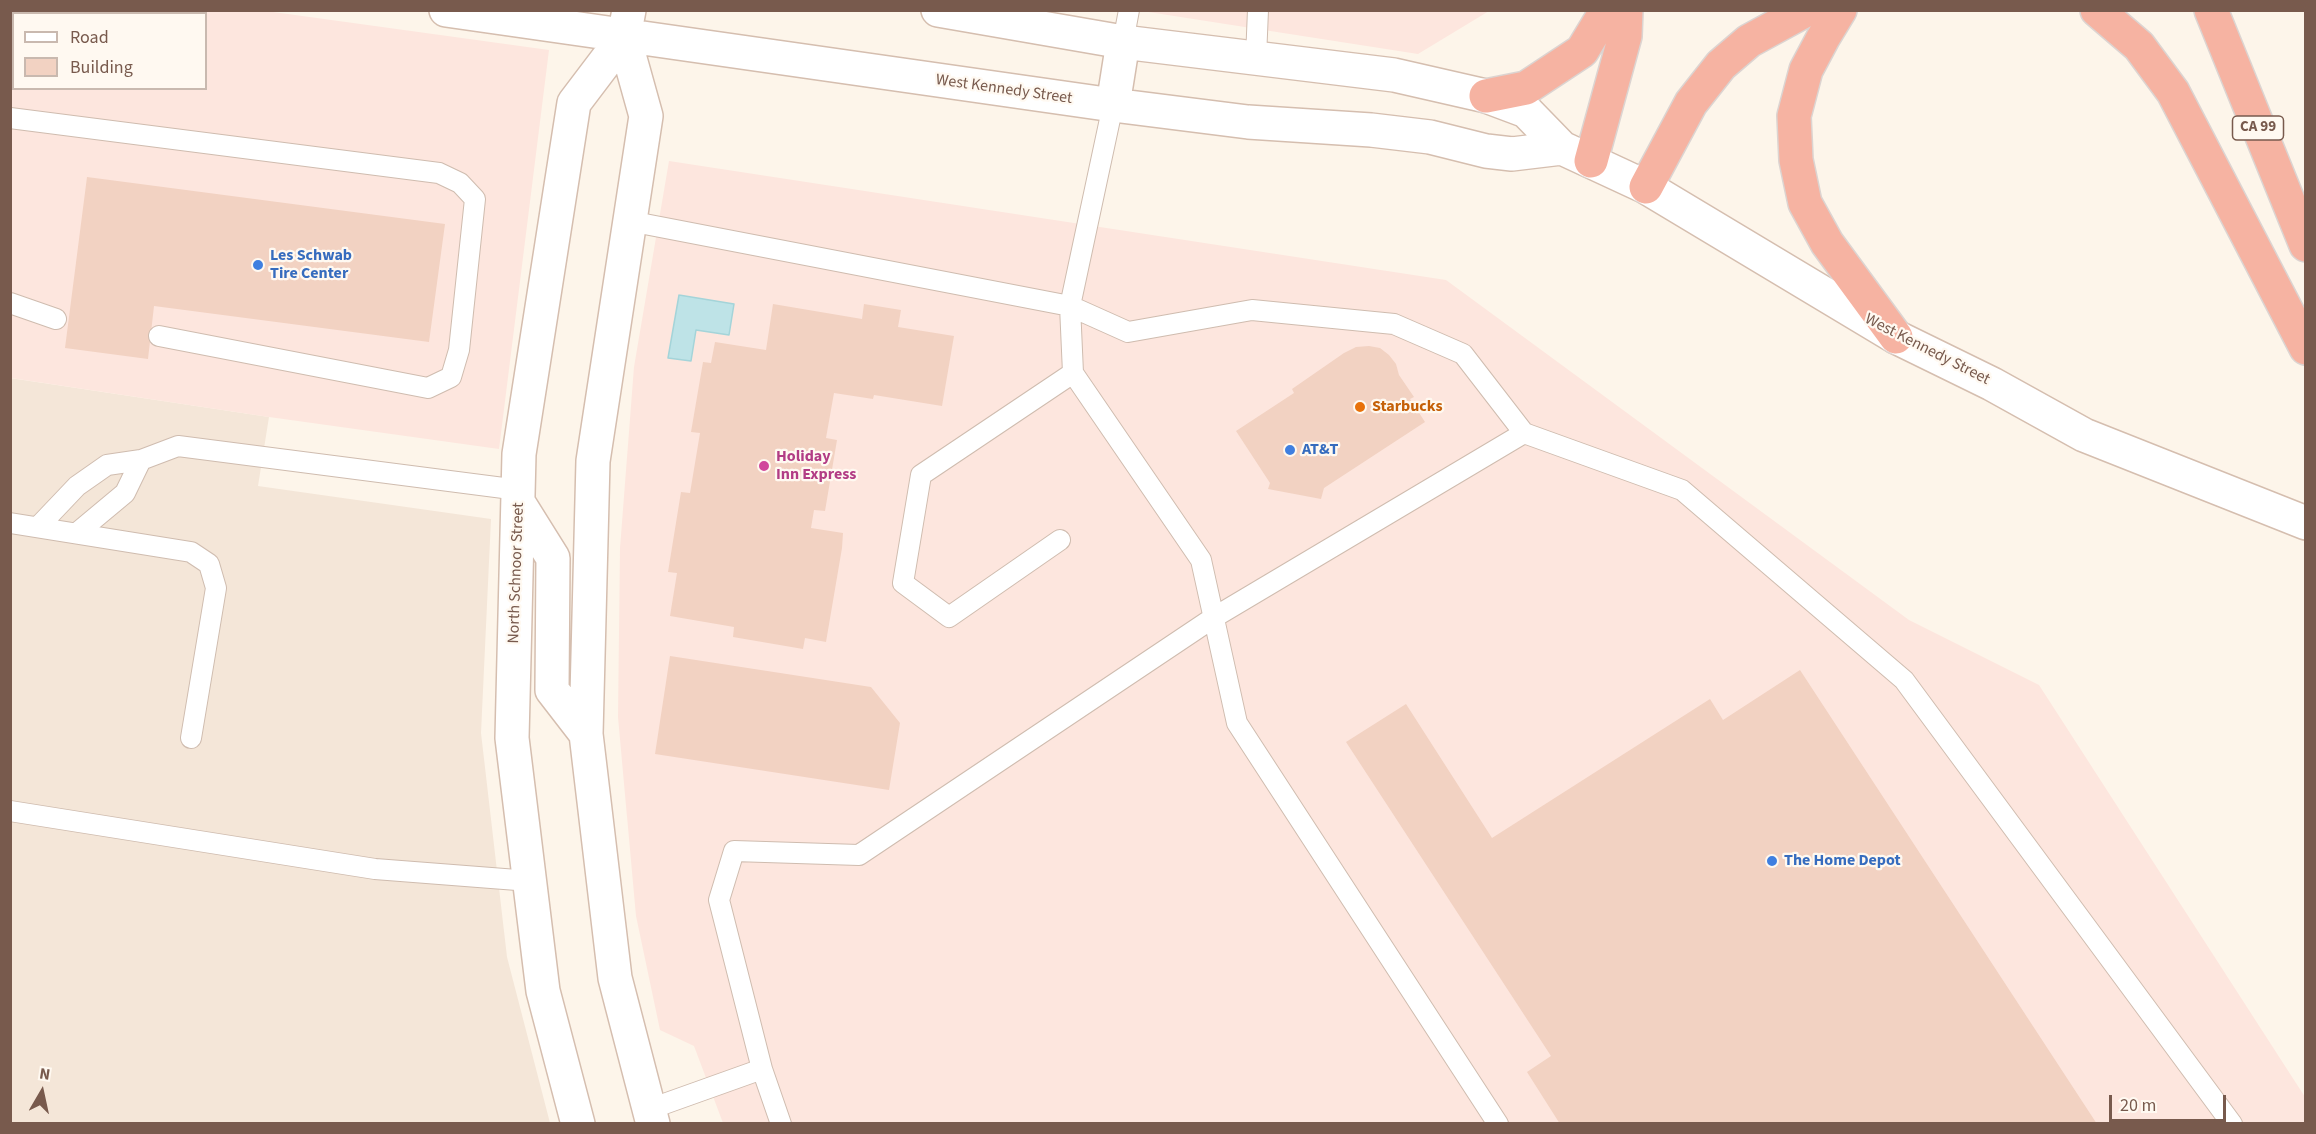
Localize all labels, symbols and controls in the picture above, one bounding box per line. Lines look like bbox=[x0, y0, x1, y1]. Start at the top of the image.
legend bbox=[12, 12, 207, 90]
text: Road bbox=[70, 25, 109, 50]
text: Building bbox=[70, 55, 133, 80]
street label: West Kennedy Street bbox=[935, 71, 1073, 109]
road number: CA 99 bbox=[2232, 116, 2284, 140]
place label: Les Schwab Tire Center bbox=[270, 246, 352, 284]
marker: Les Schwab Tire Center bbox=[251, 258, 265, 272]
street label: West Kennedy Street bbox=[1861, 310, 1993, 390]
place label: Starbucks bbox=[1372, 397, 1443, 417]
marker: Starbucks bbox=[1353, 400, 1367, 414]
place label: AT&T bbox=[1302, 440, 1338, 460]
marker: AT&T bbox=[1283, 443, 1297, 457]
place label: Holiday Inn Express bbox=[776, 447, 856, 485]
marker: Holiday Inn Express bbox=[757, 459, 771, 473]
street label: North Schnoor Street bbox=[505, 502, 529, 644]
place label: The Home Depot bbox=[1784, 851, 1901, 871]
marker: The Home Depot bbox=[1765, 854, 1779, 868]
north arrow bbox=[12, 1062, 72, 1122]
text: N bbox=[38, 1063, 52, 1086]
scale bar bbox=[2112, 1083, 2229, 1121]
text: 20 m bbox=[2120, 1093, 2156, 1118]

